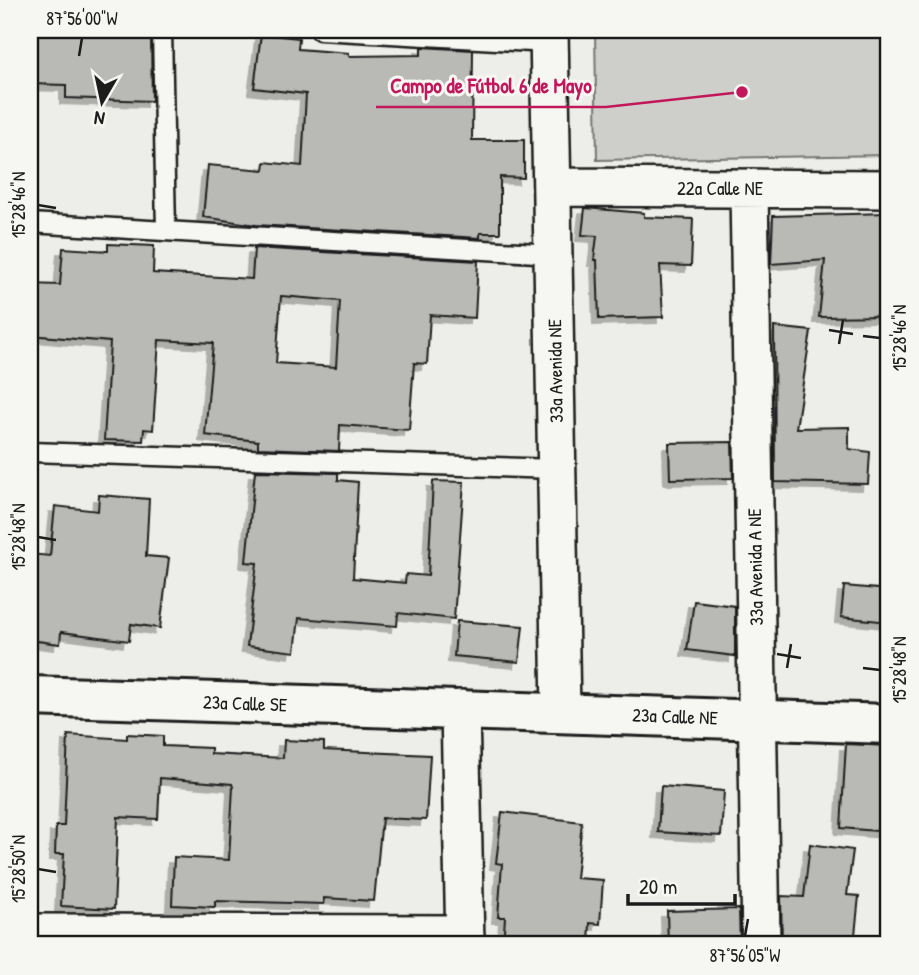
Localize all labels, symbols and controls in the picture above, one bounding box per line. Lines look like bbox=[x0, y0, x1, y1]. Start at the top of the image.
text: 87°56'00"W bbox=[46, 6, 118, 31]
callout: Campo de Fútbol 6 de Mayo bbox=[376, 65, 606, 107]
north arrow bbox=[66, 66, 136, 136]
text: Campo de Fútbol 6 de Mayo bbox=[390, 71, 592, 101]
text: N bbox=[92, 105, 106, 132]
text: 15°28'46"N bbox=[6, 172, 31, 238]
street label: 22a Calle NE bbox=[677, 175, 764, 201]
text: 15°28'46"N bbox=[887, 305, 912, 371]
street label: 33a Avenida NE bbox=[541, 318, 569, 423]
text: 15°28'48"N bbox=[6, 503, 31, 571]
street label: 33a Avenida A NE bbox=[741, 507, 769, 626]
text: 15°28'48"N bbox=[887, 636, 912, 704]
street label: 23a Calle SE bbox=[202, 689, 288, 717]
street label: 23a Calle NE bbox=[632, 702, 719, 731]
text: 15°28'50"N bbox=[6, 835, 31, 903]
scale bar bbox=[628, 863, 735, 907]
text: 20 m bbox=[639, 872, 677, 901]
text: 87°56'05"W bbox=[710, 943, 780, 968]

